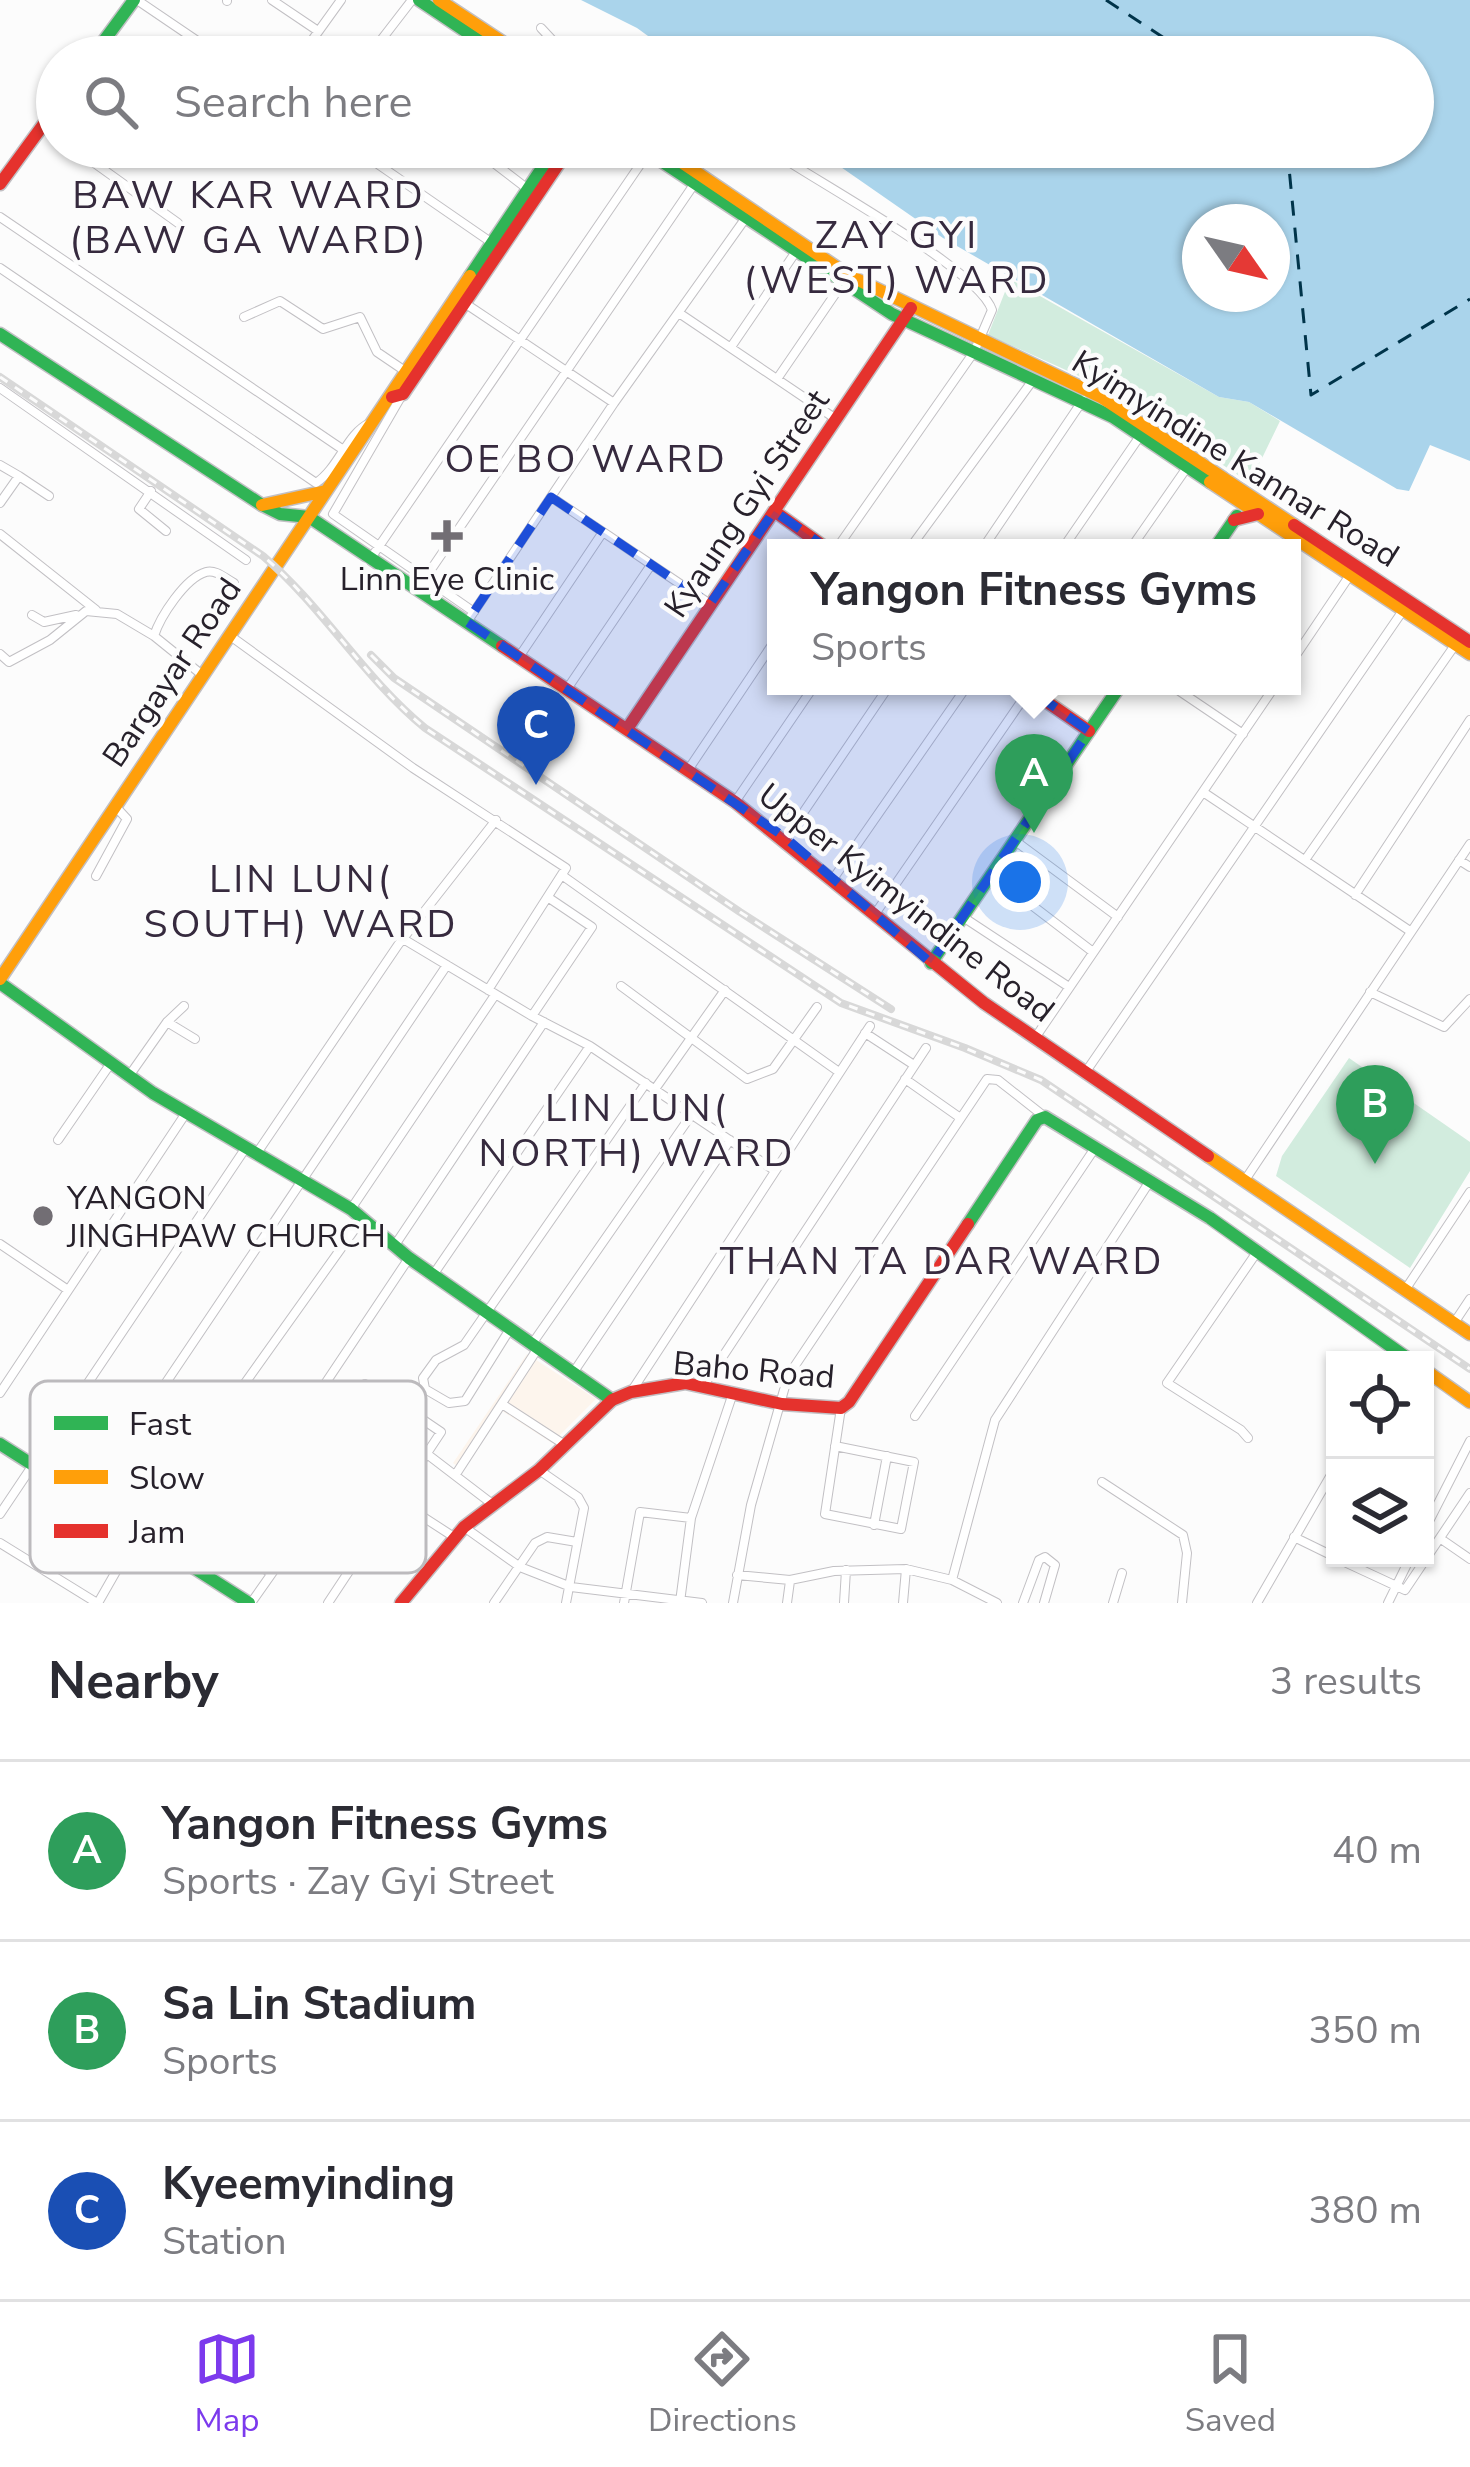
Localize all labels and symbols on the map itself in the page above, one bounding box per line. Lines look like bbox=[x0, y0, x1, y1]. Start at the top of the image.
district label: BAW KAR WARD (BAW GA WARD) bbox=[69, 169, 429, 267]
north arrow bbox=[1182, 204, 1290, 312]
district label: ZAY GYI (WEST) WARD bbox=[744, 209, 1050, 307]
street label: Kyimyindine Kannar Road bbox=[1063, 340, 1407, 578]
street label: Kyaung Gyi Street bbox=[654, 381, 841, 627]
district label: OE BO WARD bbox=[444, 433, 728, 486]
marker: Linn Eye Clinic bbox=[431, 520, 463, 552]
place label: Linn Eye Clinic bbox=[340, 557, 554, 602]
street label: Bargayar Road bbox=[92, 569, 252, 776]
pin: C bbox=[497, 686, 575, 785]
pin: A bbox=[995, 734, 1073, 833]
street label: Upper Kyimyindine Road bbox=[749, 773, 1064, 1033]
your location bbox=[990, 852, 1050, 912]
district label: LIN LUN( SOUTH) WARD bbox=[143, 853, 459, 951]
pin: B bbox=[1336, 1065, 1414, 1164]
district label: LIN LUN( NORTH) WARD bbox=[479, 1082, 795, 1180]
place label: YANGON JINGHPAW CHURCH bbox=[66, 1176, 386, 1259]
marker: YANGON JINGHPAW CHURCH bbox=[30, 1203, 56, 1229]
district label: THAN TA DAR WARD bbox=[720, 1235, 1164, 1288]
street label: Baho Road bbox=[671, 1341, 837, 1400]
legend bbox=[30, 1381, 426, 1573]
text: Fast bbox=[129, 1402, 192, 1447]
text: Slow bbox=[129, 1456, 205, 1501]
text: Jam bbox=[128, 1510, 185, 1555]

